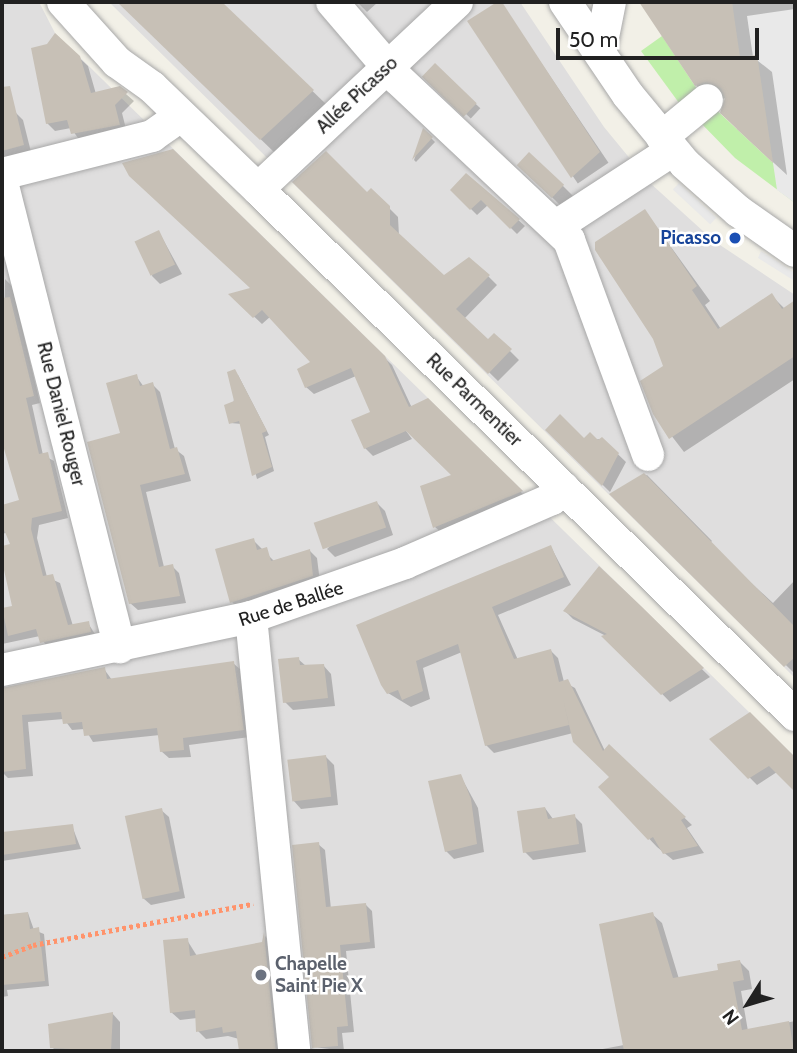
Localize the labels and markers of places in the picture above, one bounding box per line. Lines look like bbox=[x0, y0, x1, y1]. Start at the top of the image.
place label: Picasso bbox=[660, 227, 721, 249]
marker: Picasso bbox=[727, 230, 743, 246]
place label: Chapelle Saint Pie X bbox=[275, 953, 363, 997]
marker: Chapelle Saint Pie X bbox=[253, 967, 269, 983]

